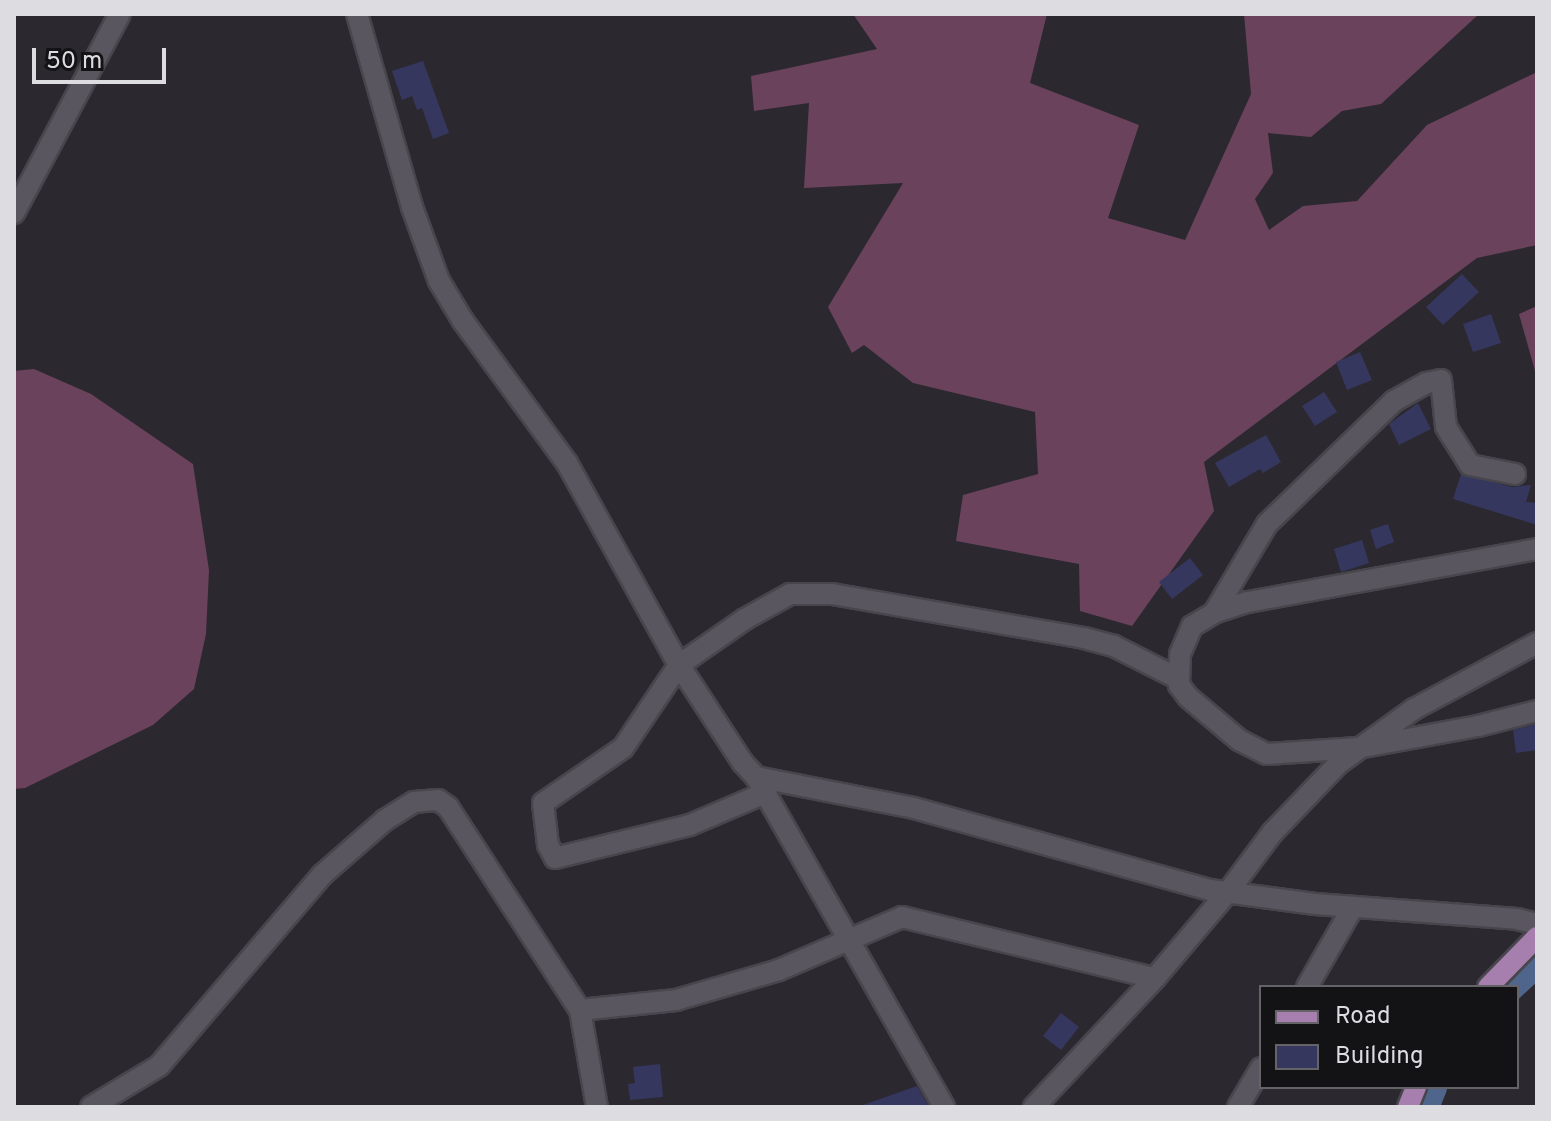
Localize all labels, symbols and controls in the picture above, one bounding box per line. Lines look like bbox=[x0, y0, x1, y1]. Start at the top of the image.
scale bar bbox=[36, 32, 170, 82]
text: 50 m bbox=[46, 47, 102, 77]
legend bbox=[1259, 985, 1519, 1089]
text: Road bbox=[1335, 1002, 1391, 1032]
text: Building bbox=[1335, 1042, 1424, 1072]

